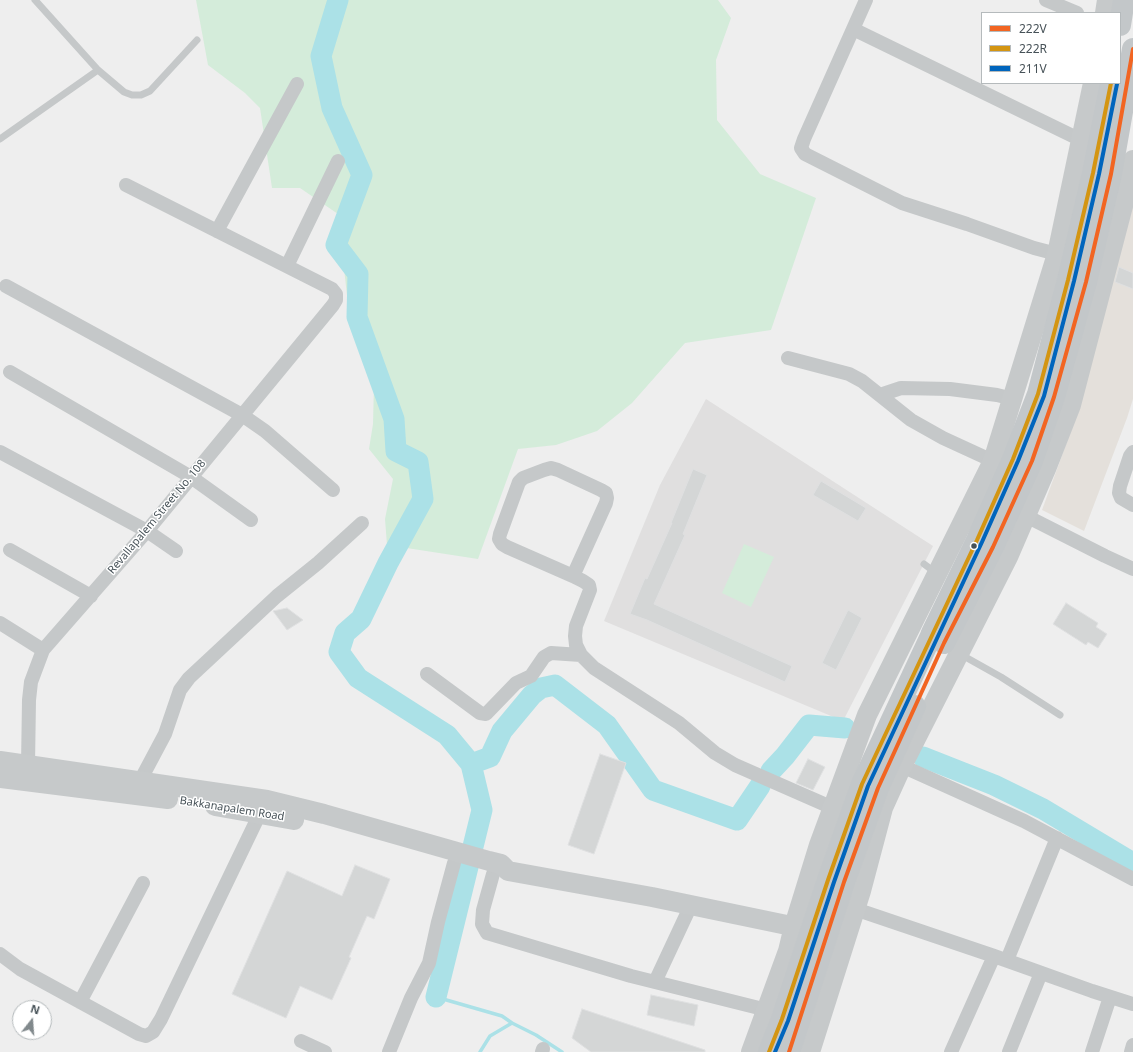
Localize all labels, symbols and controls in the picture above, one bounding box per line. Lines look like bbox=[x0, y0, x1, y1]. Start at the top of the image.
legend bbox=[981, 12, 1121, 84]
text: 222V bbox=[1019, 20, 1047, 37]
text: 222R bbox=[1019, 40, 1047, 57]
text: 211V bbox=[1019, 60, 1047, 77]
street label: Revallapalem Street No. 108 bbox=[105, 457, 209, 577]
unlabelled marker bbox=[969, 541, 979, 551]
street label: Bakkanapalem Road bbox=[179, 794, 285, 824]
north arrow bbox=[12, 1000, 52, 1040]
text: N bbox=[29, 1001, 42, 1017]

